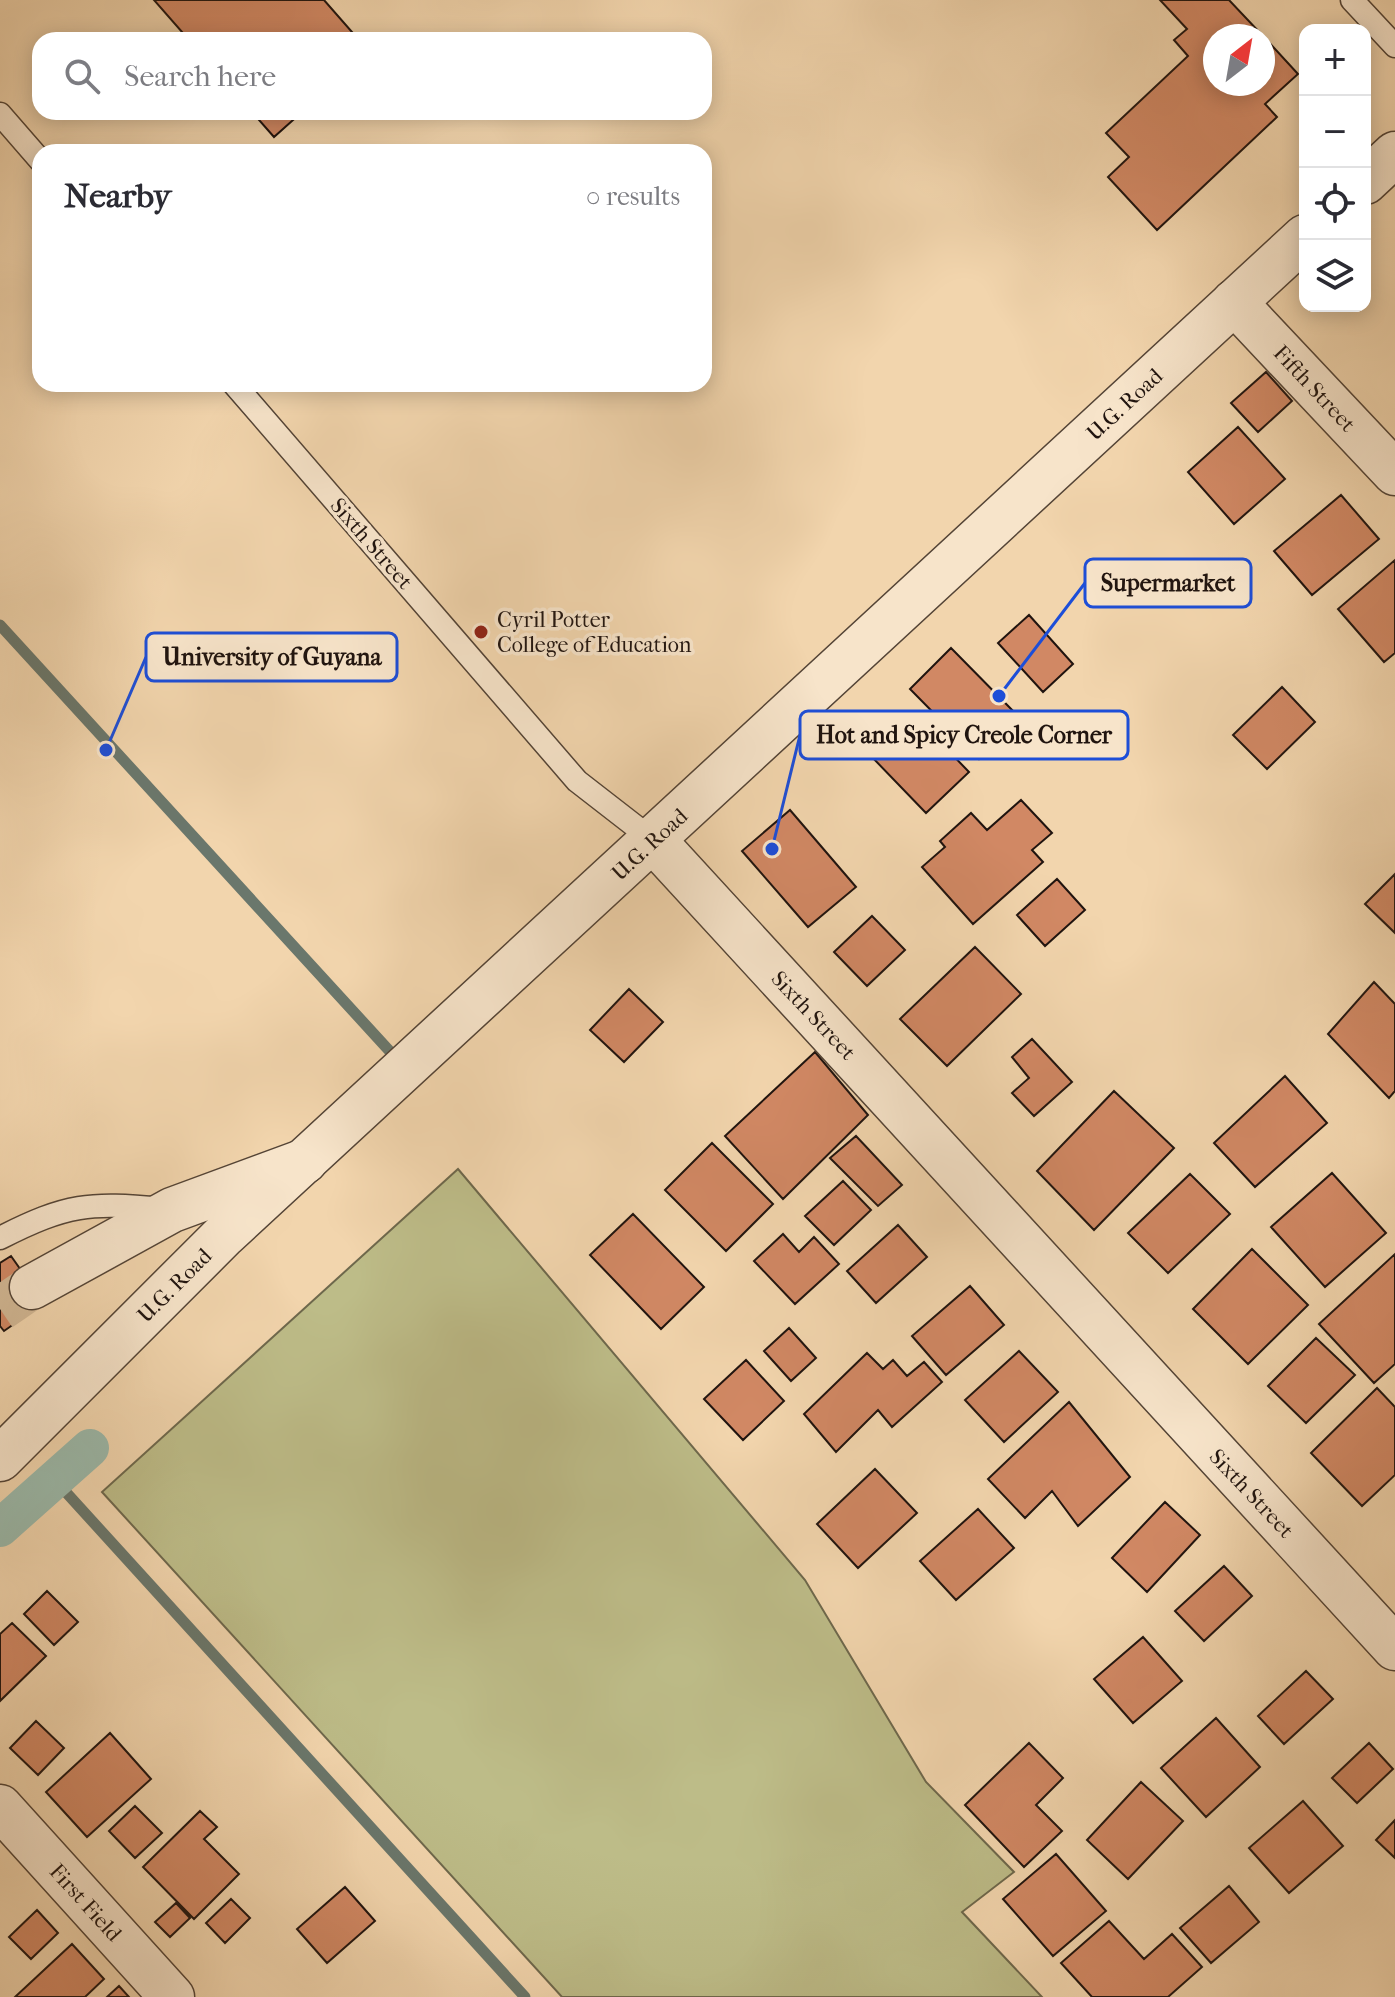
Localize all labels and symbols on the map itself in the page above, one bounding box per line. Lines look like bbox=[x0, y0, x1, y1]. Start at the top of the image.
north arrow bbox=[1203, 24, 1275, 96]
street label: Fifth Street bbox=[1268, 340, 1361, 437]
street label: U.G. Road bbox=[1081, 362, 1169, 446]
street label: Sixth Street bbox=[325, 493, 418, 595]
callout: Supermarket bbox=[1085, 559, 1251, 607]
text: Supermarket bbox=[1101, 569, 1236, 597]
place label: Cyril Potter College of Education bbox=[497, 607, 692, 658]
marker: Cyril Potter College of Education bbox=[472, 623, 490, 641]
callout: University of Guyana bbox=[146, 633, 397, 681]
text: University of Guyana bbox=[161, 643, 382, 671]
callout: Hot and Spicy Creole Corner bbox=[800, 711, 1128, 759]
text: Hot and Spicy Creole Corner bbox=[816, 721, 1113, 749]
street label: U.G. Road bbox=[606, 802, 694, 886]
street label: Sixth Street bbox=[765, 966, 861, 1066]
street label: U.G. Road bbox=[132, 1242, 218, 1328]
street label: Sixth Street bbox=[1203, 1444, 1299, 1544]
street label: First Field bbox=[44, 1859, 127, 1947]

